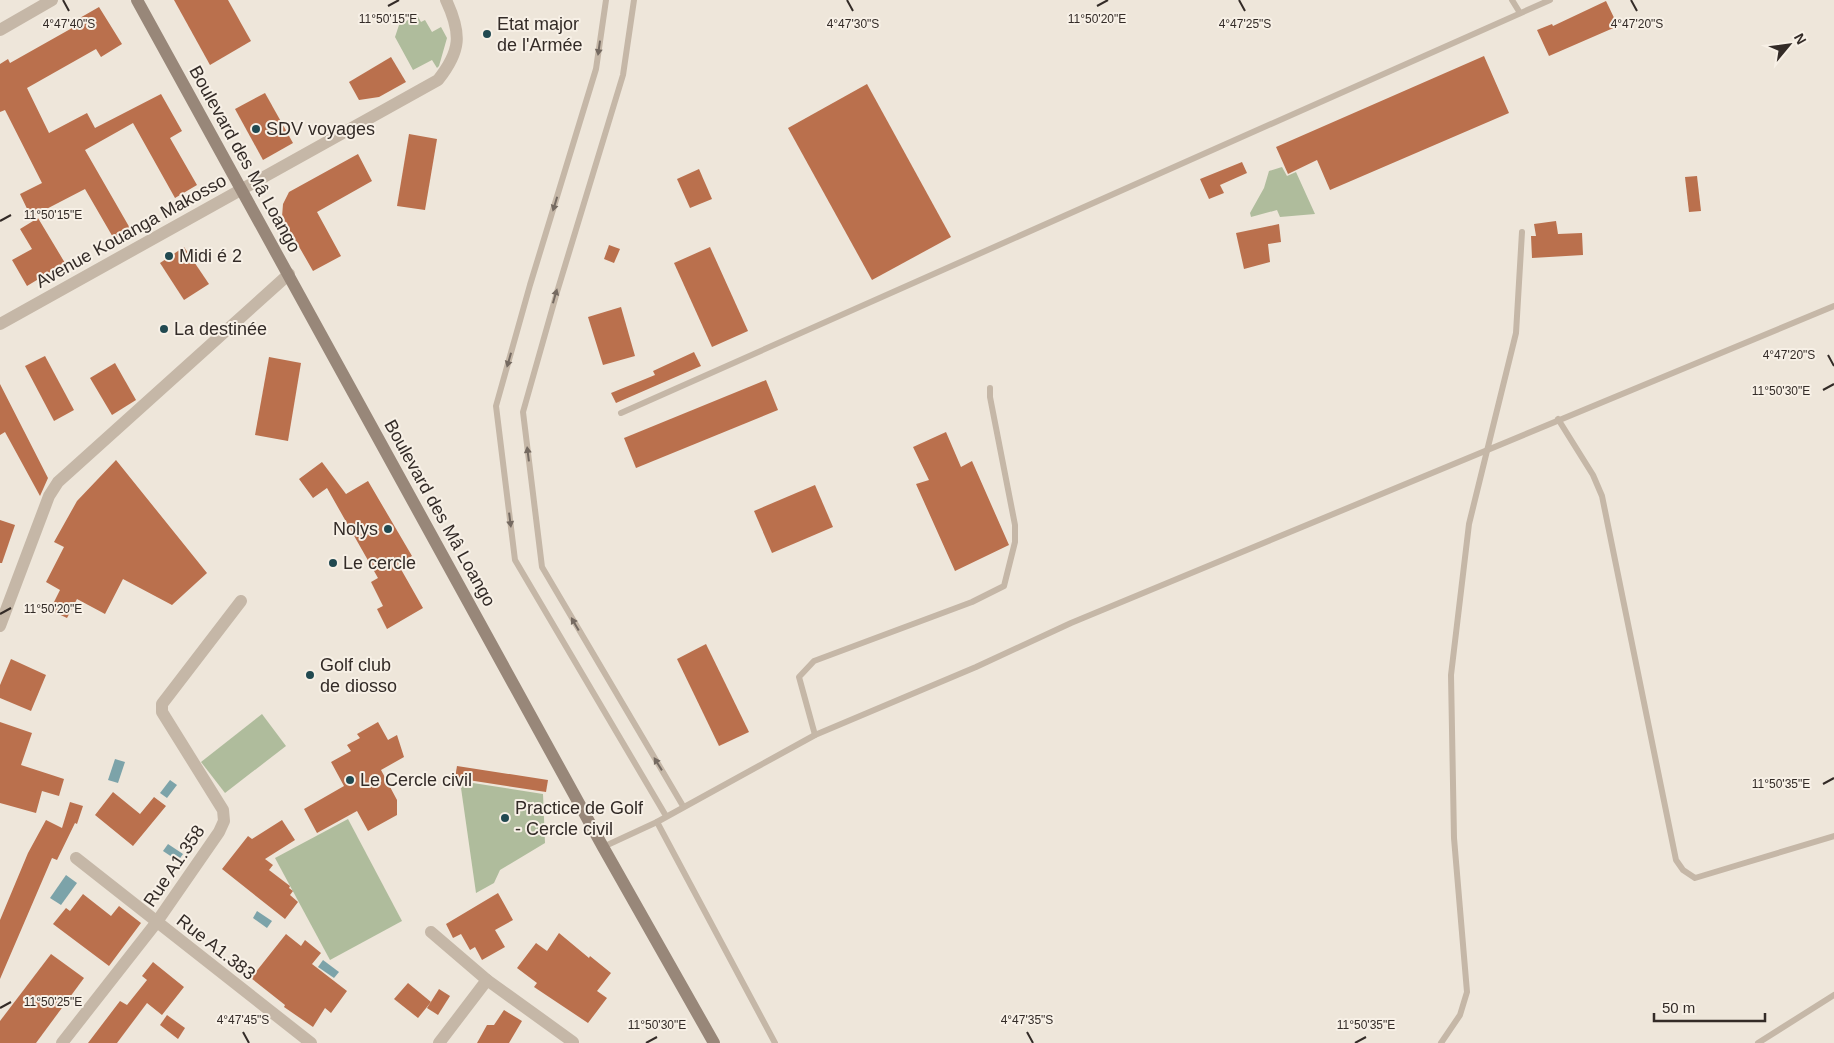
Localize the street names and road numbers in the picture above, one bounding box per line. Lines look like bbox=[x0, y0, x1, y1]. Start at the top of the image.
street label: Boulevard des Mâ Loango bbox=[185, 62, 305, 256]
street label: Avenue Kouanga Makosso bbox=[32, 170, 230, 292]
street label: Boulevard des Mâ Loango bbox=[380, 416, 500, 610]
street label: Rue A1.358 bbox=[139, 821, 209, 911]
street label: Rue A1.383 bbox=[173, 910, 259, 984]

